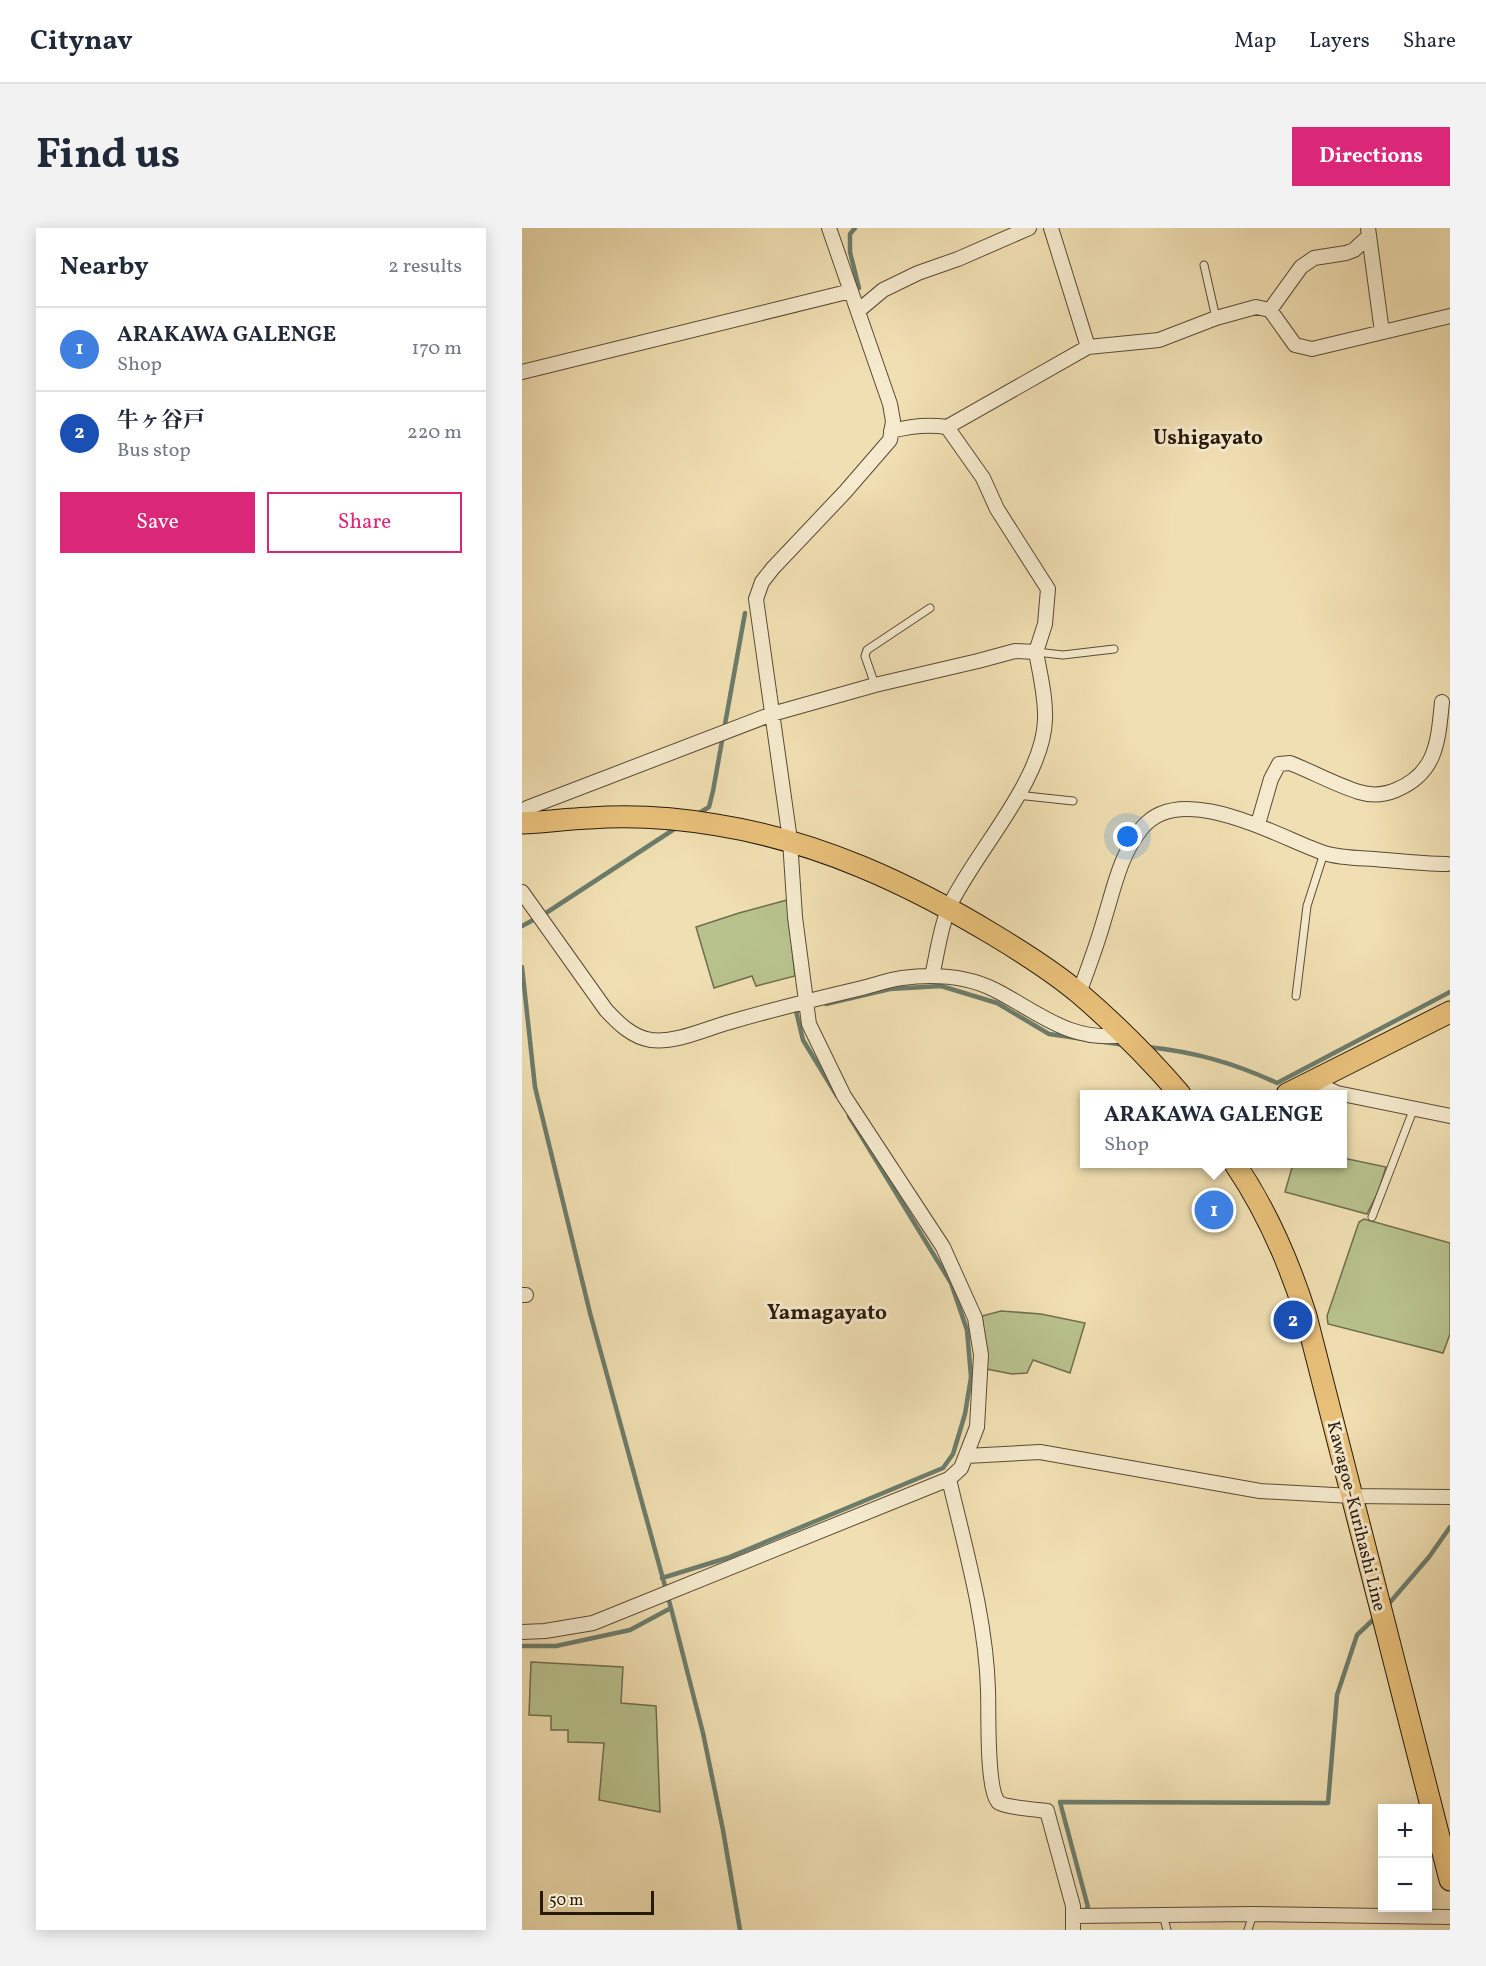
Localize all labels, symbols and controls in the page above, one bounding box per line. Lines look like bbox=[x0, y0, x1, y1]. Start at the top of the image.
text: Citynav bbox=[30, 22, 133, 61]
text: Map bbox=[1234, 27, 1276, 56]
text: Layers bbox=[1309, 27, 1370, 56]
text: Share bbox=[1403, 27, 1456, 56]
text: Find us bbox=[36, 127, 180, 186]
button: Directions bbox=[1292, 127, 1450, 186]
text: Nearby bbox=[60, 249, 149, 285]
text: 2 results bbox=[388, 253, 462, 281]
text: ARAKAWA GALENGE bbox=[117, 320, 336, 351]
text: 1 bbox=[75, 335, 84, 363]
text: 170 m bbox=[412, 335, 462, 363]
text: Shop bbox=[117, 351, 162, 379]
text: 牛ヶ谷戸 bbox=[117, 406, 205, 437]
text: 2 bbox=[74, 419, 85, 447]
text: 220 m bbox=[407, 419, 462, 447]
district label: Ushigayato bbox=[1153, 424, 1263, 453]
text: Bus stop bbox=[117, 437, 191, 465]
button: Save bbox=[60, 492, 255, 553]
button: Share bbox=[267, 492, 462, 553]
your location bbox=[1113, 822, 1142, 851]
popup bbox=[1080, 1090, 1347, 1168]
text: ARAKAWA GALENGE bbox=[1104, 1100, 1323, 1131]
text: Shop bbox=[1104, 1131, 1149, 1159]
pin: 1 bbox=[1194, 1188, 1234, 1232]
pin: 2 bbox=[1274, 1298, 1312, 1342]
district label: Yamagayato bbox=[767, 1299, 887, 1328]
street label: Kawagoe-Kurihashi Line bbox=[1320, 1419, 1391, 1614]
map controls bbox=[1378, 1804, 1432, 1912]
button: + bbox=[1378, 1804, 1432, 1858]
button: − bbox=[1378, 1858, 1432, 1912]
scale bar bbox=[540, 1888, 654, 1916]
text: 50 m bbox=[549, 1890, 583, 1912]

